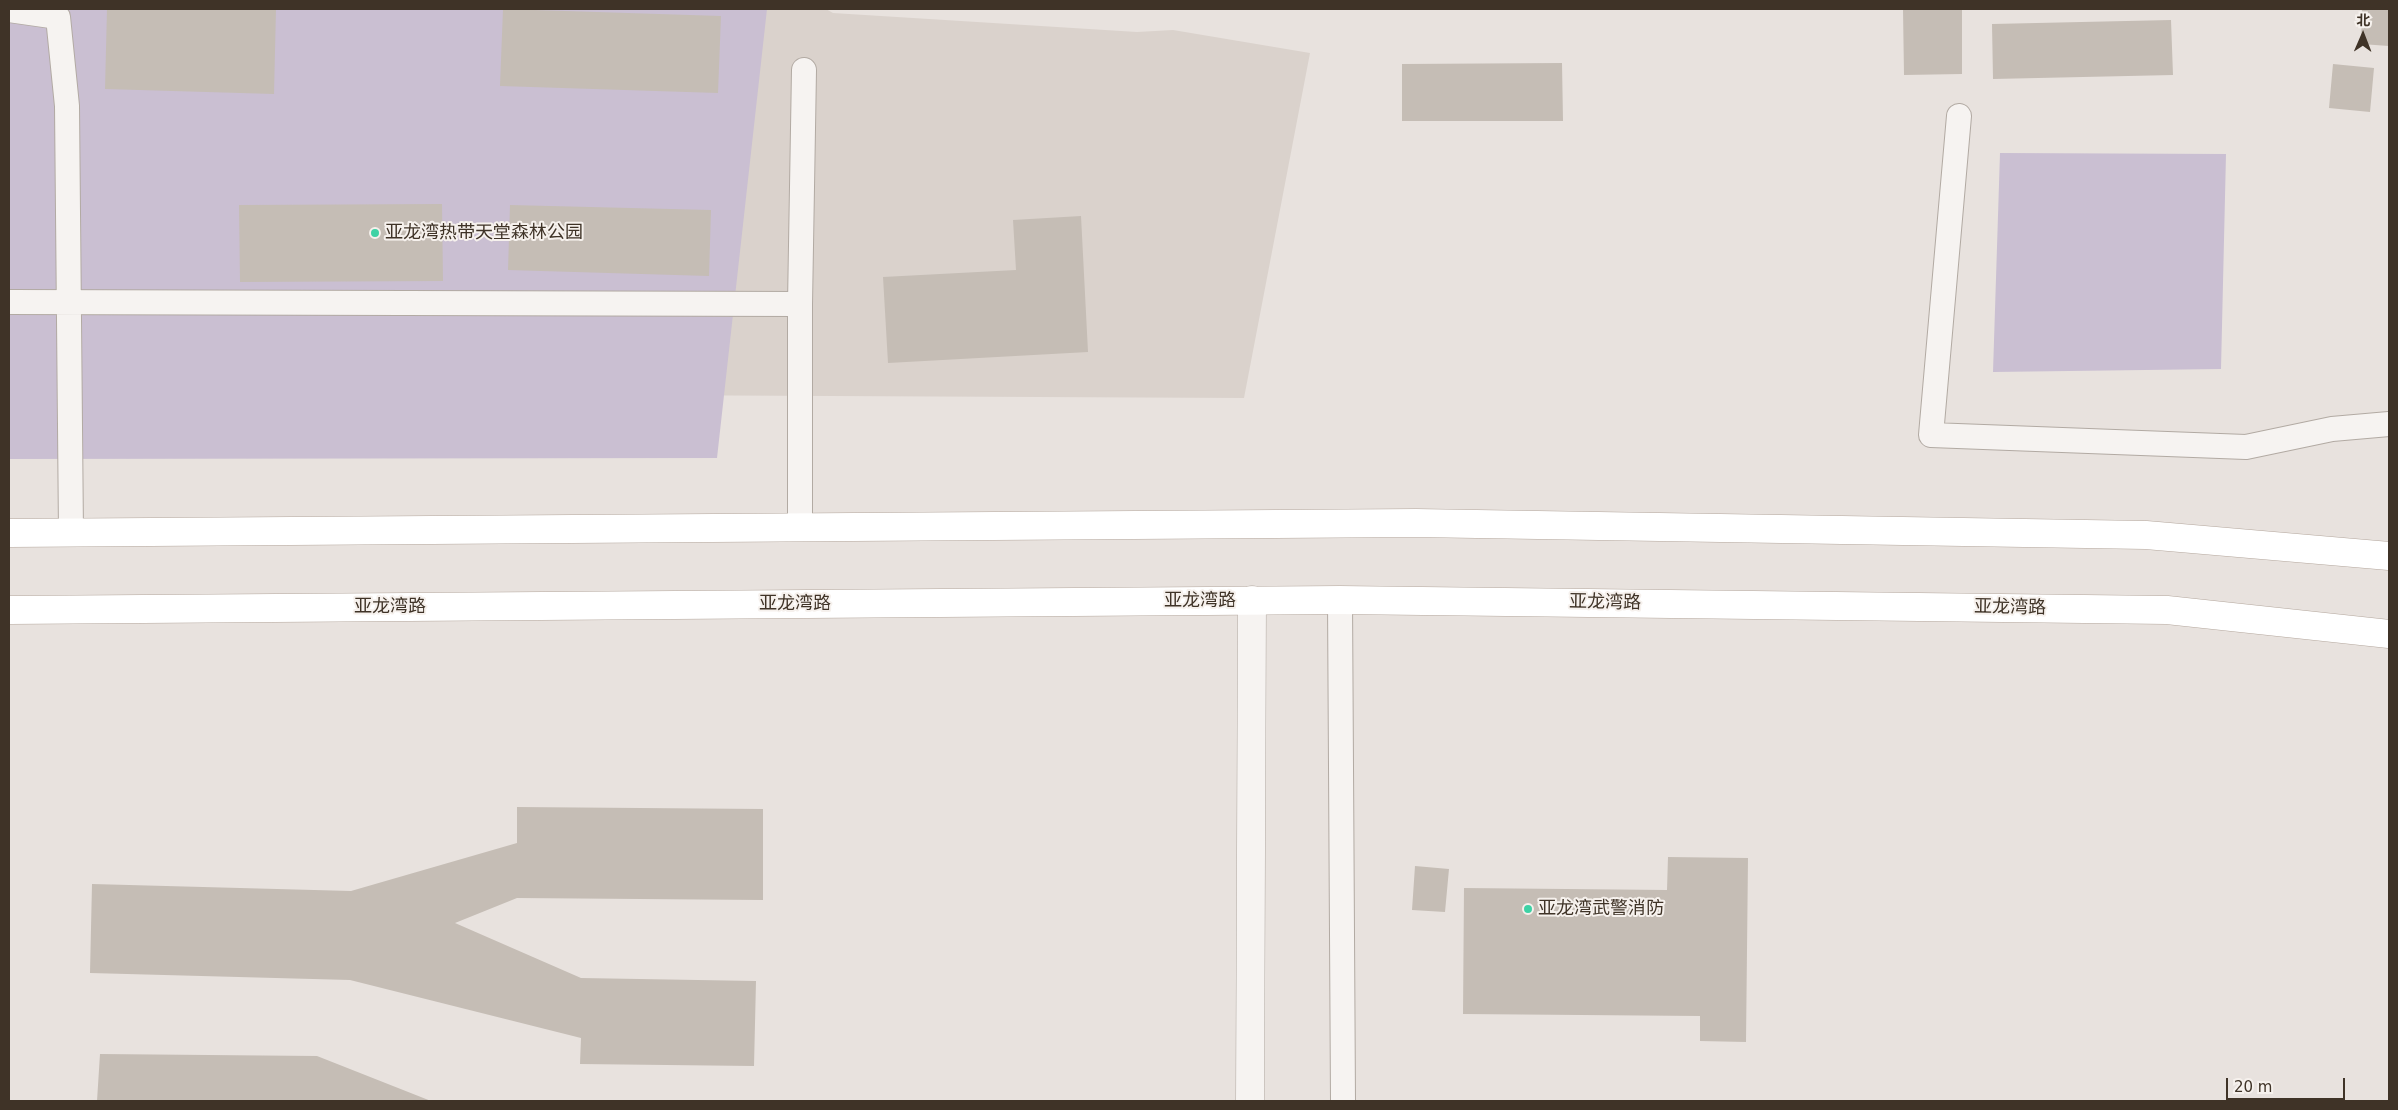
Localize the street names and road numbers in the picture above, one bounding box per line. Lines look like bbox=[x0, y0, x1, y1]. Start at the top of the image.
street label: 亚龙湾路 bbox=[1164, 590, 1236, 612]
street label: 亚龙湾路 bbox=[1569, 592, 1641, 614]
street label: 亚龙湾路 bbox=[759, 593, 831, 615]
street label: 亚龙湾路 bbox=[354, 596, 426, 618]
street label: 亚龙湾路 bbox=[1974, 597, 2046, 619]

